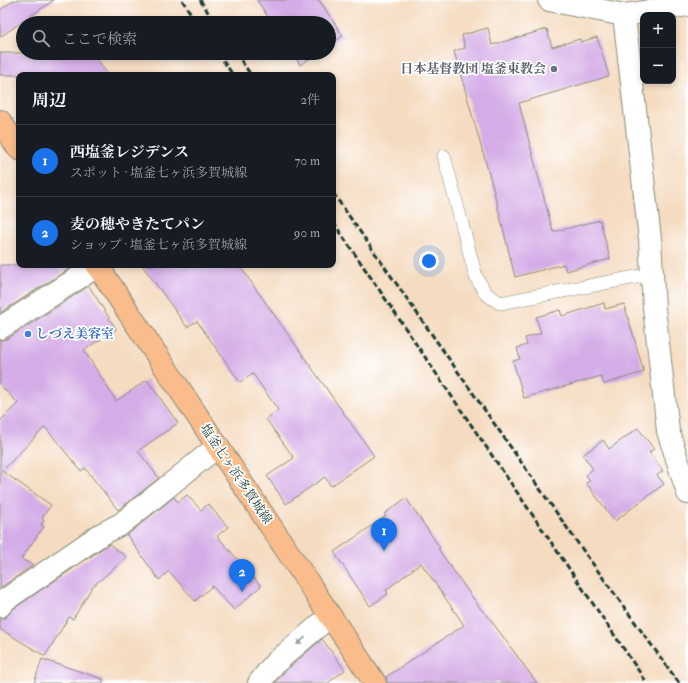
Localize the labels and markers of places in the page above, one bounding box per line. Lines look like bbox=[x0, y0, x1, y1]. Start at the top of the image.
place label: 日本基督教団 塩釜東教会 bbox=[400, 61, 546, 77]
marker: 日本基督教団 塩釜東教会 bbox=[549, 64, 559, 74]
place label: しづえ美容室 bbox=[36, 326, 114, 342]
marker: しづえ美容室 bbox=[23, 329, 33, 339]
pin: 1 bbox=[371, 518, 397, 551]
pin: 2 bbox=[229, 559, 255, 592]

